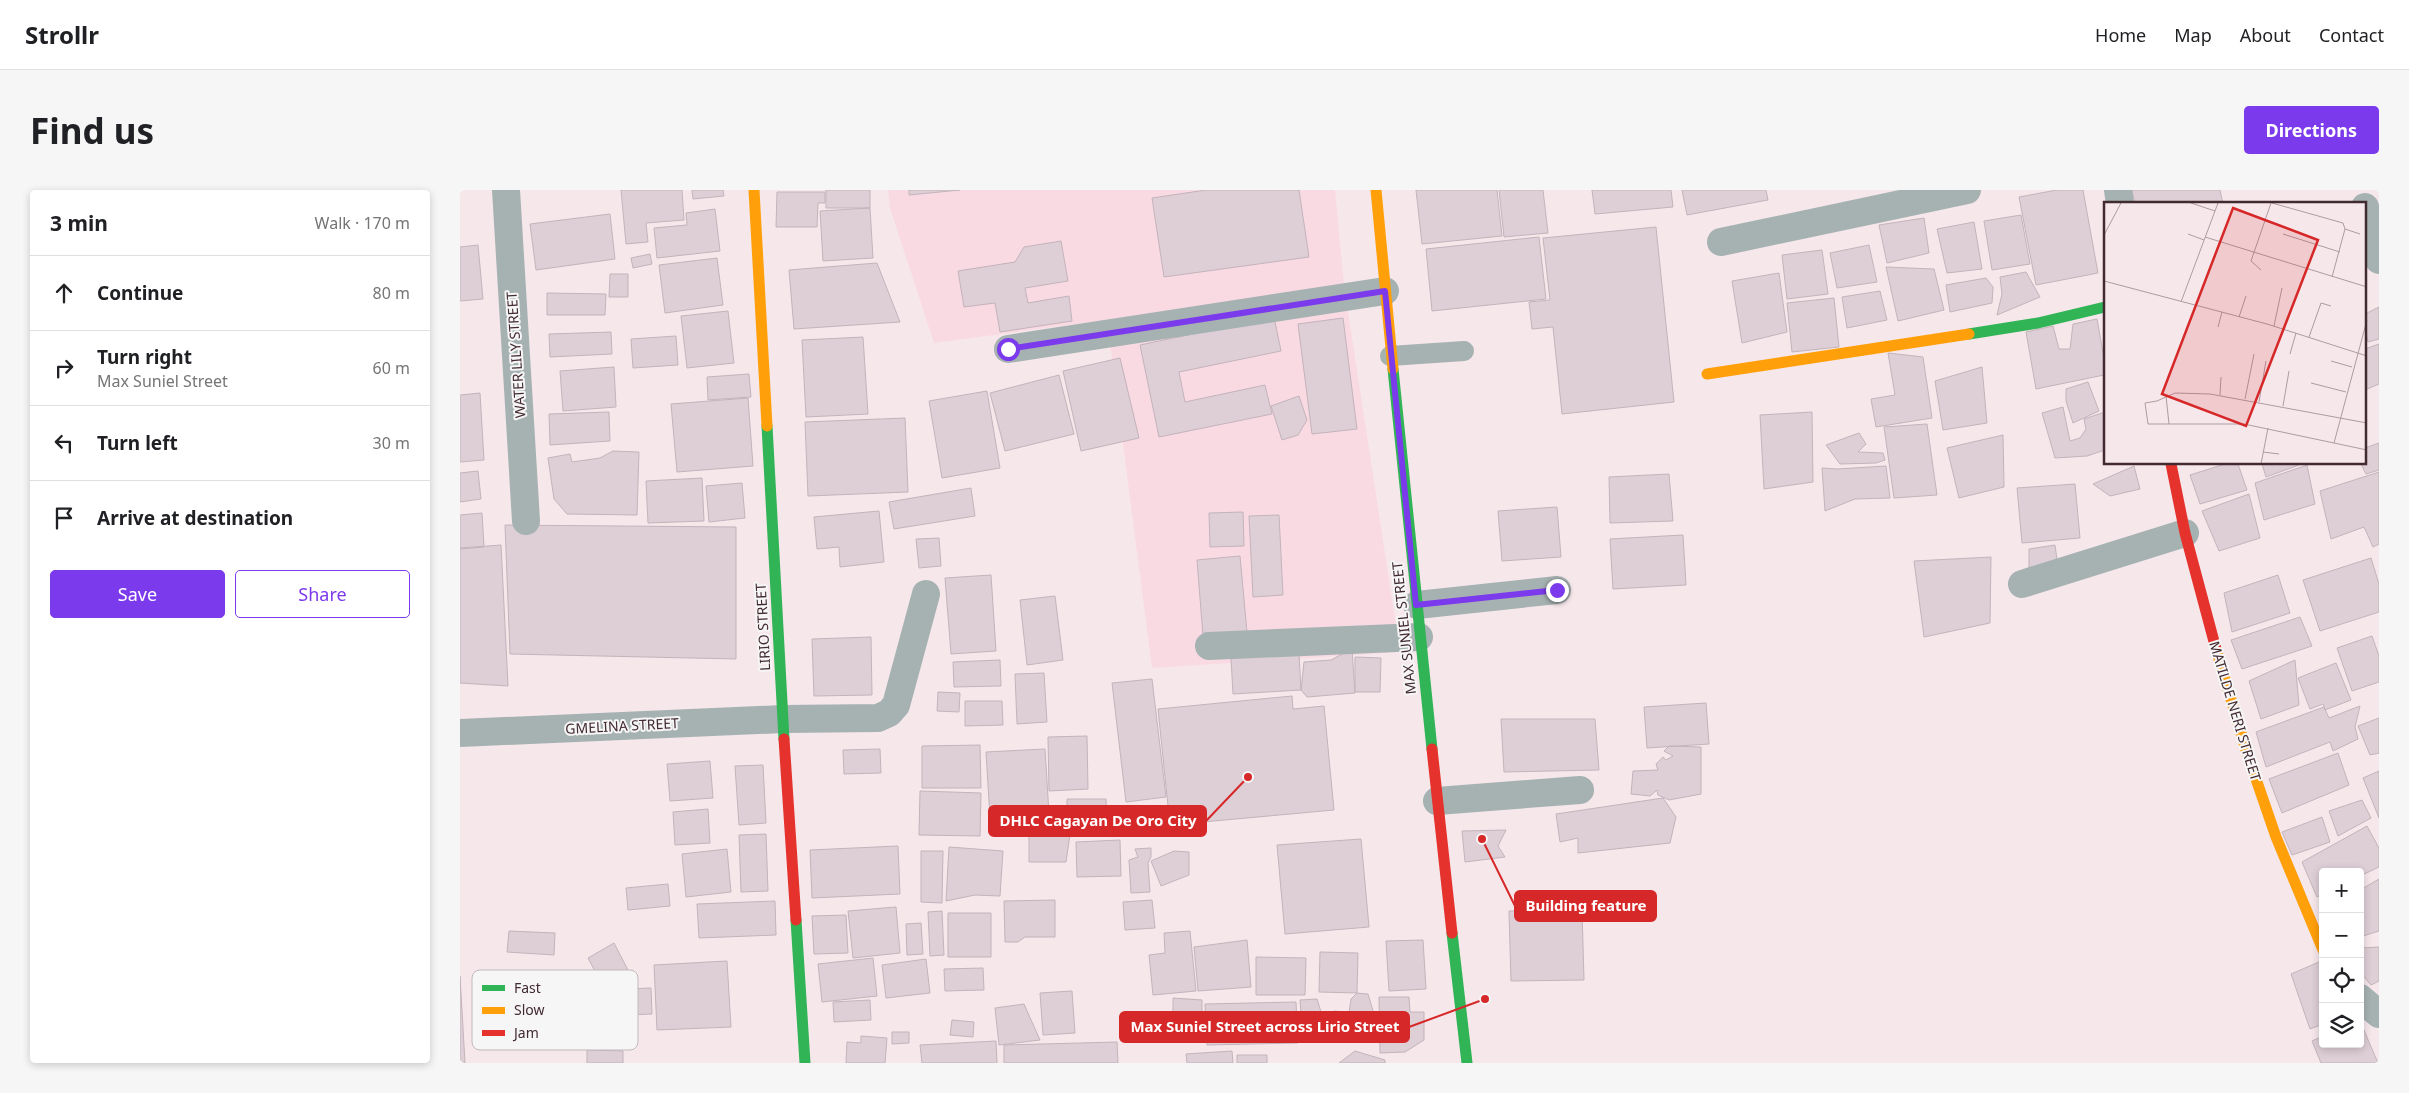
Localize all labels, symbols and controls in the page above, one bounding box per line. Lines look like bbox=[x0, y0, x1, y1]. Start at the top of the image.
text: Strollr bbox=[25, 18, 99, 51]
text: Home bbox=[2095, 23, 2146, 47]
text: Map bbox=[2174, 23, 2212, 47]
text: About bbox=[2240, 23, 2291, 47]
text: Contact bbox=[2319, 23, 2384, 47]
button: Directions bbox=[2244, 106, 2379, 154]
text: Find us bbox=[30, 107, 154, 154]
inset map bbox=[2104, 202, 2366, 465]
text: 3 min bbox=[50, 209, 108, 237]
text: Walk · 170 m bbox=[315, 212, 410, 234]
icon: ahead bbox=[50, 279, 78, 307]
text: Continue bbox=[97, 280, 183, 306]
text: 80 m bbox=[373, 282, 410, 304]
street label: WATER LILY STREET bbox=[502, 291, 529, 419]
route start bbox=[997, 338, 1020, 361]
text: Turn right bbox=[97, 344, 192, 370]
icon: right bbox=[50, 354, 78, 382]
text: 60 m bbox=[373, 357, 410, 379]
text: Max Suniel Street bbox=[97, 370, 228, 392]
icon: left bbox=[50, 429, 78, 457]
text: Turn left bbox=[97, 430, 178, 456]
text: 30 m bbox=[373, 432, 410, 454]
icon: arrive bbox=[50, 504, 78, 532]
text: Arrive at destination bbox=[97, 505, 293, 531]
street label: MAX SUNIEL STREET bbox=[1387, 561, 1420, 695]
button: Save bbox=[50, 570, 225, 618]
button: Share bbox=[235, 570, 410, 618]
route end bbox=[1546, 579, 1569, 602]
street label: LIRIO STREET bbox=[751, 583, 774, 671]
street label: MATILDE NERI STREET bbox=[2205, 639, 2266, 783]
street label: GMELINA STREET bbox=[565, 713, 679, 738]
callout: DHLC Cagayan De Oro City bbox=[989, 806, 1206, 836]
text: DHLC Cagayan De Oro City bbox=[1000, 810, 1197, 830]
map controls bbox=[2319, 868, 2364, 1048]
button: + bbox=[2319, 868, 2364, 913]
callout: Building feature bbox=[1515, 891, 1656, 921]
text: Building feature bbox=[1525, 895, 1647, 915]
button: − bbox=[2319, 913, 2364, 958]
button: locate bbox=[2319, 958, 2364, 1003]
legend bbox=[472, 970, 638, 1050]
text: Fast bbox=[514, 978, 541, 997]
text: Slow bbox=[514, 1000, 545, 1019]
button: layers bbox=[2319, 1003, 2364, 1048]
callout: Max Suniel Street across Lirio Street bbox=[1120, 1012, 1409, 1042]
text: Max Suniel Street across Lirio Street bbox=[1130, 1016, 1400, 1036]
text: Jam bbox=[512, 1023, 539, 1042]

